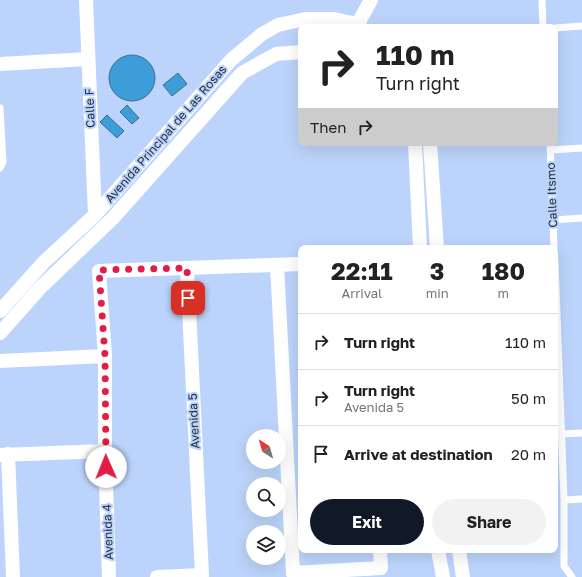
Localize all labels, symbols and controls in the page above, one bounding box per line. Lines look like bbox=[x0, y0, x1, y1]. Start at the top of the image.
text: 110 m bbox=[376, 38, 455, 71]
icon: right bbox=[310, 40, 362, 92]
street label: Avenida Principal de Las Rosas bbox=[102, 62, 230, 206]
text: Turn right bbox=[376, 72, 460, 94]
street label: Calle F bbox=[81, 88, 98, 128]
icon: right bbox=[354, 116, 376, 138]
text: Then bbox=[310, 118, 346, 136]
street label: Calle Itsmo bbox=[543, 162, 560, 228]
text: 22:11 bbox=[331, 256, 393, 285]
text: 3 bbox=[430, 256, 445, 285]
text: 180 bbox=[482, 256, 525, 285]
pin bbox=[171, 281, 205, 315]
text: Arrival bbox=[341, 285, 382, 301]
text: min bbox=[426, 285, 449, 301]
text: m bbox=[498, 285, 509, 301]
icon: arrive bbox=[177, 287, 199, 309]
icon: right bbox=[310, 331, 332, 353]
text: Turn right bbox=[344, 333, 415, 351]
text: 110 m bbox=[505, 333, 546, 351]
text: Turn right bbox=[344, 381, 415, 399]
icon: right bbox=[310, 387, 332, 409]
text: 50 m bbox=[511, 389, 546, 407]
street label: Avenida 5 bbox=[185, 393, 202, 449]
text: Avenida 5 bbox=[344, 399, 404, 415]
north arrow bbox=[246, 429, 286, 469]
map controls bbox=[246, 429, 286, 565]
icon: arrive bbox=[310, 443, 332, 465]
text: Arrive at destination bbox=[344, 445, 493, 463]
text: 20 m bbox=[511, 445, 546, 463]
position arrow bbox=[85, 446, 127, 488]
button: search bbox=[246, 477, 286, 517]
button: Exit bbox=[310, 499, 424, 545]
button: Share bbox=[432, 499, 546, 545]
street label: Avenida 4 bbox=[99, 504, 116, 560]
button: layers bbox=[246, 525, 286, 565]

